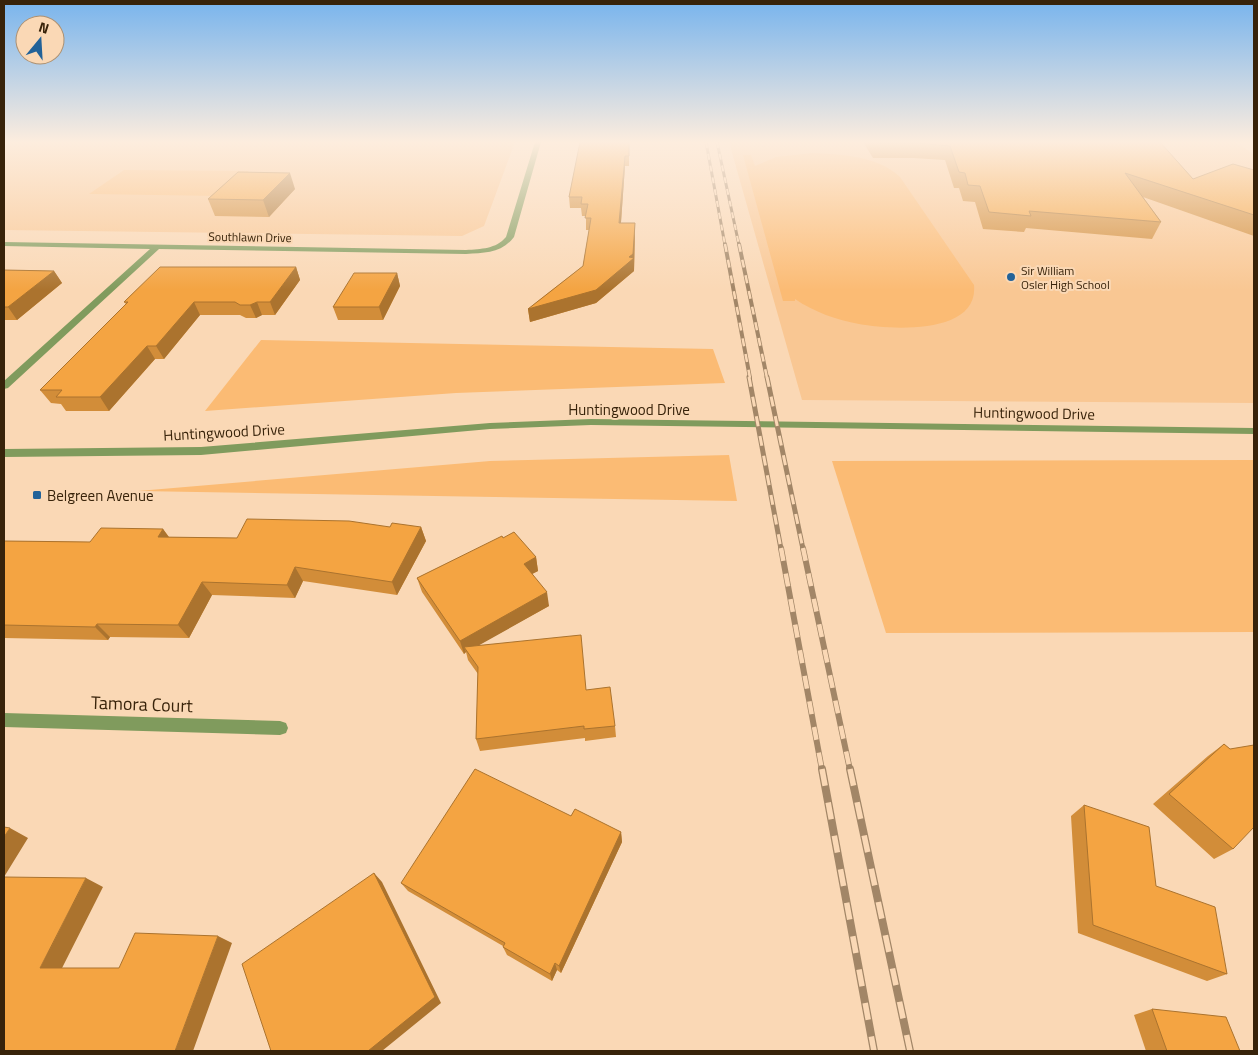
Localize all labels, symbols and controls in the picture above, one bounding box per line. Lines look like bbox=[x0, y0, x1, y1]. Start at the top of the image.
north arrow bbox=[15, 15, 65, 65]
text: N bbox=[36, 16, 52, 39]
street label: Southlawn Drive bbox=[208, 227, 292, 247]
place label: Sir William Osler High School bbox=[1021, 261, 1110, 294]
marker: Sir William Osler High School bbox=[1005, 271, 1017, 283]
street label: Huntingwood Drive bbox=[568, 398, 690, 421]
street label: Huntingwood Drive bbox=[973, 400, 1095, 426]
street label: Huntingwood Drive bbox=[163, 417, 285, 447]
place label: Belgreen Avenue bbox=[47, 484, 153, 507]
marker: Belgreen Avenue bbox=[31, 489, 43, 501]
street label: Tamora Court bbox=[91, 689, 194, 719]

